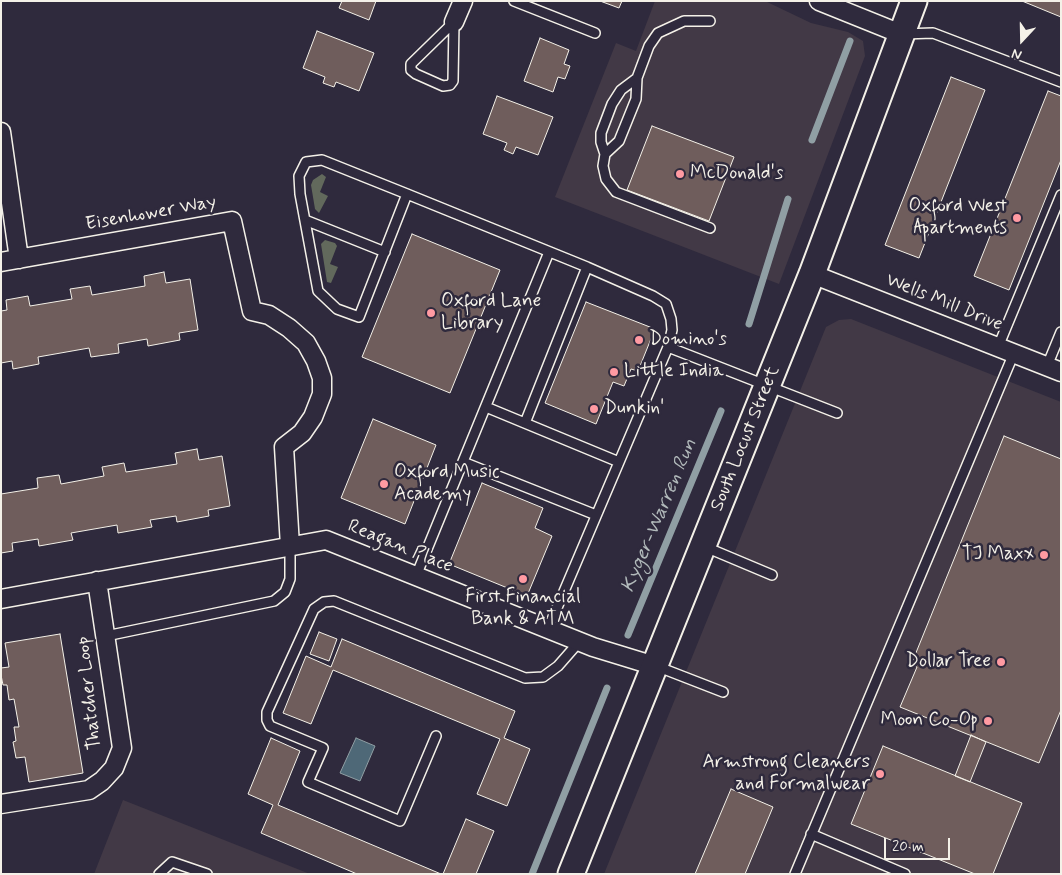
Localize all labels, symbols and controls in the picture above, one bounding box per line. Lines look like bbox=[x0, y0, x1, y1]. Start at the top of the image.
north arrow bbox=[997, 15, 1047, 65]
text: N bbox=[1009, 44, 1024, 64]
place label: McDonald's bbox=[690, 163, 783, 185]
marker: McDonald's bbox=[674, 168, 686, 180]
street label: Eisenhower Way bbox=[84, 191, 218, 237]
place label: Oxford West Apartments bbox=[908, 196, 1007, 240]
marker: Oxford West Apartments bbox=[1011, 212, 1023, 224]
street label: Wells Mill Drive bbox=[882, 269, 1006, 337]
place label: Oxford Lane Library bbox=[441, 291, 541, 335]
marker: Oxford Lane Library bbox=[425, 307, 437, 319]
place label: Domino's bbox=[649, 329, 727, 351]
marker: Domino's bbox=[633, 334, 645, 346]
place label: Little India bbox=[624, 361, 724, 383]
street label: South Locust Street bbox=[707, 363, 785, 515]
marker: Little India bbox=[608, 366, 620, 378]
place label: Dunkin' bbox=[604, 398, 664, 420]
marker: Dunkin' bbox=[588, 403, 600, 415]
water label: Kyger-Warren Run bbox=[617, 436, 703, 596]
place label: Oxford Music Academy bbox=[394, 462, 500, 506]
marker: Oxford Music Academy bbox=[378, 478, 390, 490]
street label: Reagan Place bbox=[344, 516, 456, 578]
place label: TJ Maxx bbox=[962, 544, 1034, 566]
marker: TJ Maxx bbox=[1038, 549, 1050, 561]
marker: First Financial Bank & ATM bbox=[517, 573, 529, 585]
place label: First Financial Bank & ATM bbox=[465, 587, 581, 631]
street label: Thatcher Loop bbox=[73, 635, 107, 751]
place label: Dollar Tree bbox=[906, 651, 991, 673]
marker: Dollar Tree bbox=[995, 656, 1007, 668]
place label: Moon Co-Op bbox=[880, 710, 978, 732]
marker: Moon Co-Op bbox=[982, 715, 994, 727]
place label: Armstrong Cleaners and Formalwear bbox=[703, 752, 870, 796]
marker: Armstrong Cleaners and Formalwear bbox=[874, 768, 886, 780]
scale bar bbox=[887, 828, 953, 860]
text: 20 m bbox=[892, 837, 924, 857]

